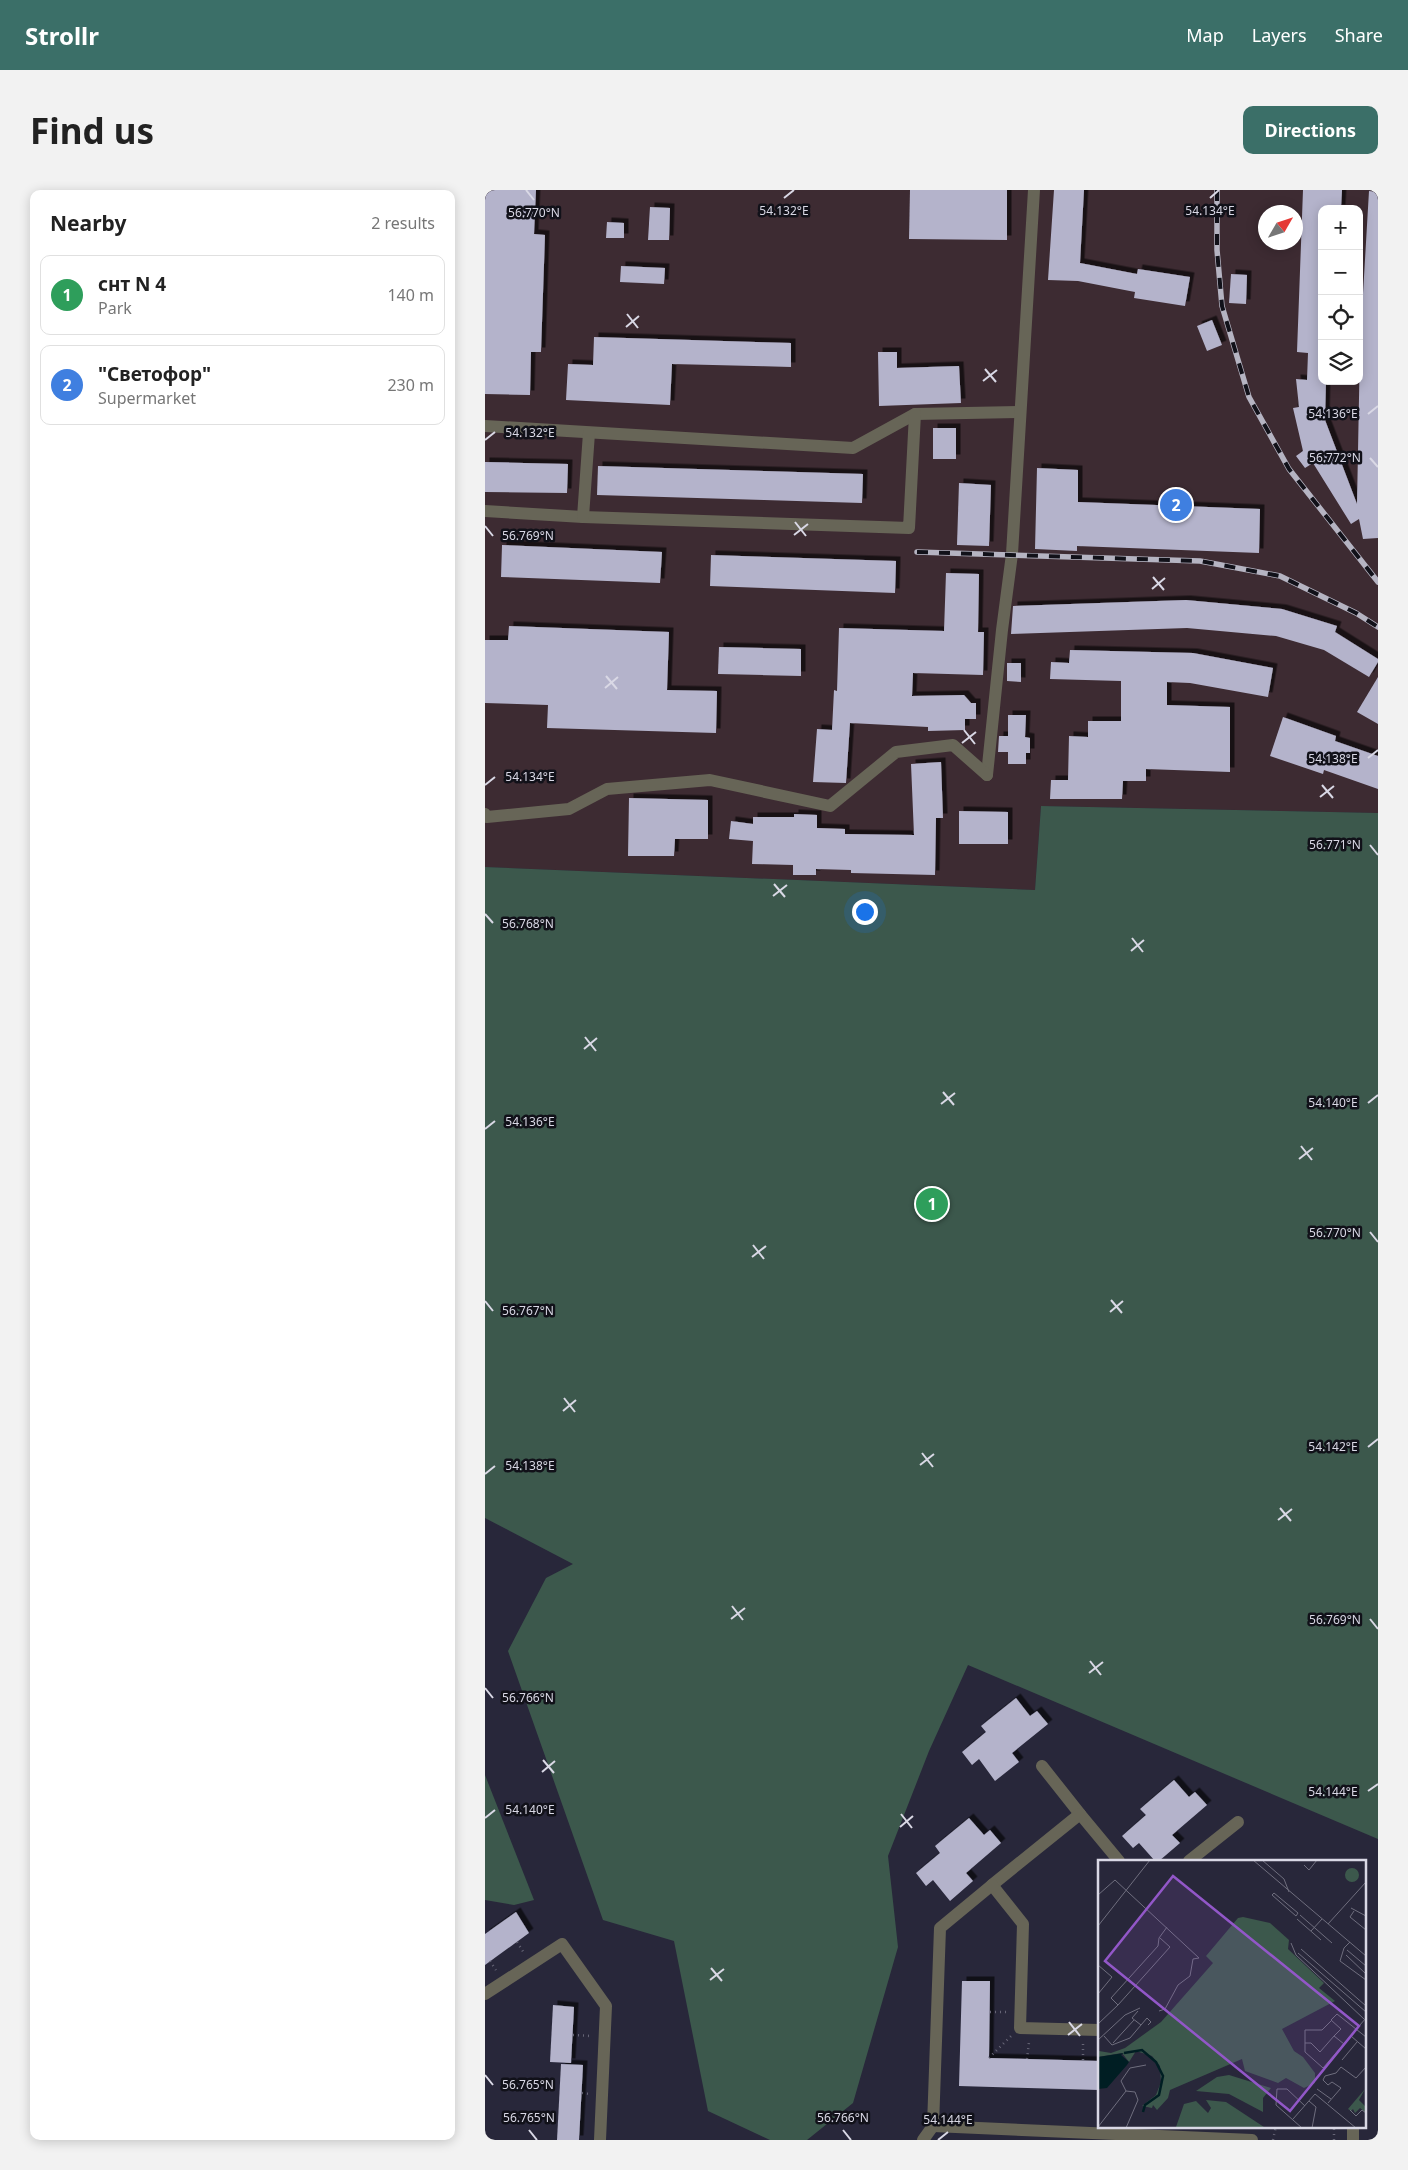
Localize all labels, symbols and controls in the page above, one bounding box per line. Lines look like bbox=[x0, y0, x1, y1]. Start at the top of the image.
text: Strollr bbox=[25, 19, 99, 52]
text: Map bbox=[1186, 23, 1224, 47]
text: Layers bbox=[1252, 23, 1307, 47]
text: Share bbox=[1335, 23, 1383, 47]
button: Directions bbox=[1243, 106, 1378, 154]
text: Find us bbox=[30, 107, 154, 154]
text: 54.132°E bbox=[759, 202, 809, 219]
text: 54.134°E bbox=[1185, 202, 1235, 219]
text: 56.770°N bbox=[508, 204, 560, 221]
north arrow bbox=[1258, 205, 1303, 250]
map controls bbox=[1318, 205, 1363, 385]
button: + bbox=[1318, 205, 1363, 250]
text: Nearby bbox=[50, 209, 126, 237]
text: 2 results bbox=[371, 212, 435, 234]
button: − bbox=[1318, 250, 1363, 295]
text: снт N 4 bbox=[98, 271, 166, 297]
text: 1 bbox=[62, 284, 72, 306]
text: 140 m bbox=[387, 284, 434, 306]
button: locate bbox=[1318, 295, 1363, 340]
text: Park bbox=[98, 297, 132, 319]
button: layers bbox=[1318, 340, 1363, 385]
text: "Светофор" bbox=[98, 361, 211, 387]
text: 2 bbox=[62, 374, 72, 396]
text: 230 m bbox=[387, 374, 434, 396]
text: Supermarket bbox=[98, 387, 196, 409]
text: 54.136°E bbox=[1308, 405, 1358, 422]
text: 54.132°E bbox=[505, 424, 555, 441]
text: 56.772°N bbox=[1309, 449, 1361, 466]
pin: 2 bbox=[1160, 486, 1192, 524]
text: 56.769°N bbox=[502, 527, 554, 544]
text: 54.138°E bbox=[1308, 750, 1358, 767]
text: 54.134°E bbox=[505, 768, 555, 785]
text: 56.771°N bbox=[1309, 836, 1361, 853]
your location bbox=[852, 899, 878, 925]
text: 56.768°N bbox=[502, 915, 554, 932]
text: 54.140°E bbox=[1308, 1094, 1358, 1111]
text: 54.136°E bbox=[505, 1113, 555, 1130]
pin: 1 bbox=[916, 1185, 948, 1223]
text: 56.770°N bbox=[1309, 1224, 1361, 1241]
text: 56.767°N bbox=[502, 1302, 554, 1319]
text: 54.142°E bbox=[1308, 1438, 1358, 1455]
text: 54.138°E bbox=[505, 1457, 555, 1474]
text: 56.769°N bbox=[1309, 1611, 1361, 1628]
text: 56.766°N bbox=[502, 1689, 554, 1706]
text: 54.144°E bbox=[1308, 1783, 1358, 1800]
text: 54.140°E bbox=[505, 1801, 555, 1818]
inset map bbox=[1098, 1860, 1366, 2128]
text: 56.765°N bbox=[502, 2076, 554, 2093]
text: 56.765°N bbox=[503, 2109, 555, 2126]
text: 56.766°N bbox=[817, 2109, 869, 2126]
text: 54.144°E bbox=[923, 2111, 973, 2128]

